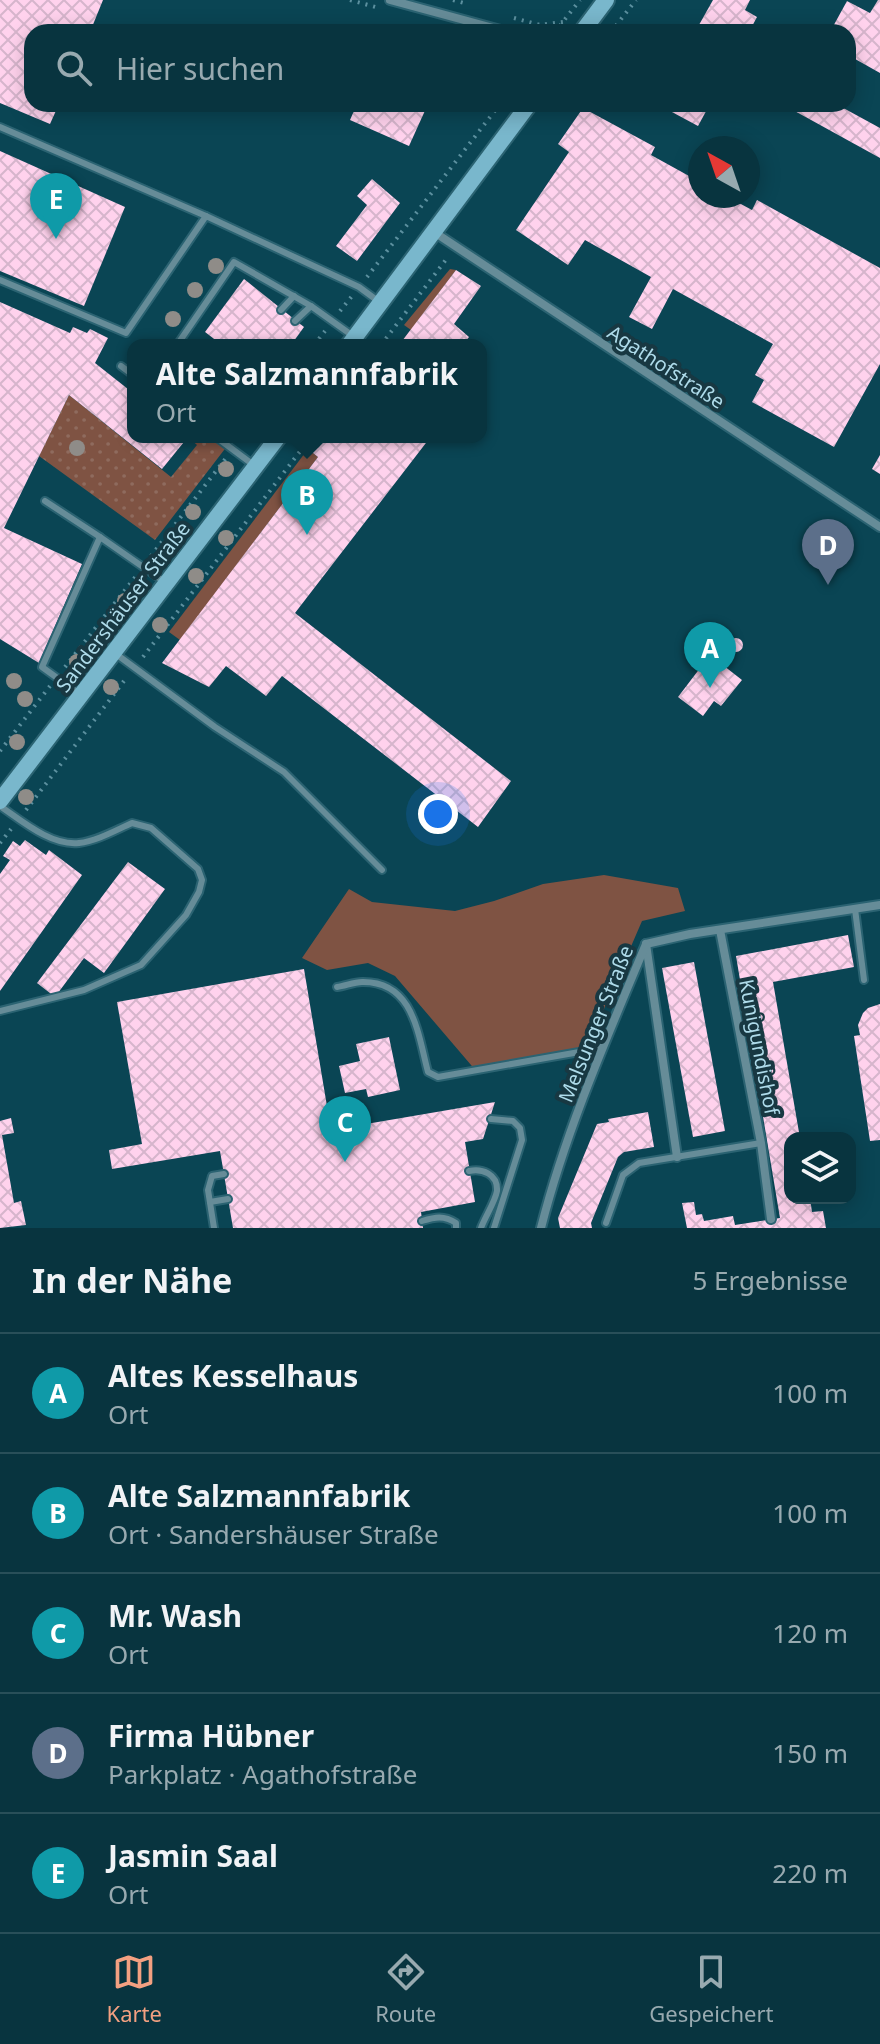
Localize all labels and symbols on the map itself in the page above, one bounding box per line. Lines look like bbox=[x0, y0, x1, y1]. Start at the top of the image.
north arrow bbox=[688, 136, 760, 208]
pin: E bbox=[30, 173, 82, 239]
street label: Agathofstraße bbox=[602, 319, 730, 415]
pin: B bbox=[281, 469, 333, 535]
street label: Sandershäuser Straße bbox=[49, 516, 196, 698]
pin: D bbox=[802, 519, 854, 585]
pin: A bbox=[684, 622, 736, 688]
your location bbox=[418, 794, 458, 834]
street label: Melsunger Straße bbox=[552, 941, 639, 1106]
street label: Kunigundishof bbox=[733, 977, 786, 1118]
pin: C bbox=[319, 1096, 371, 1162]

